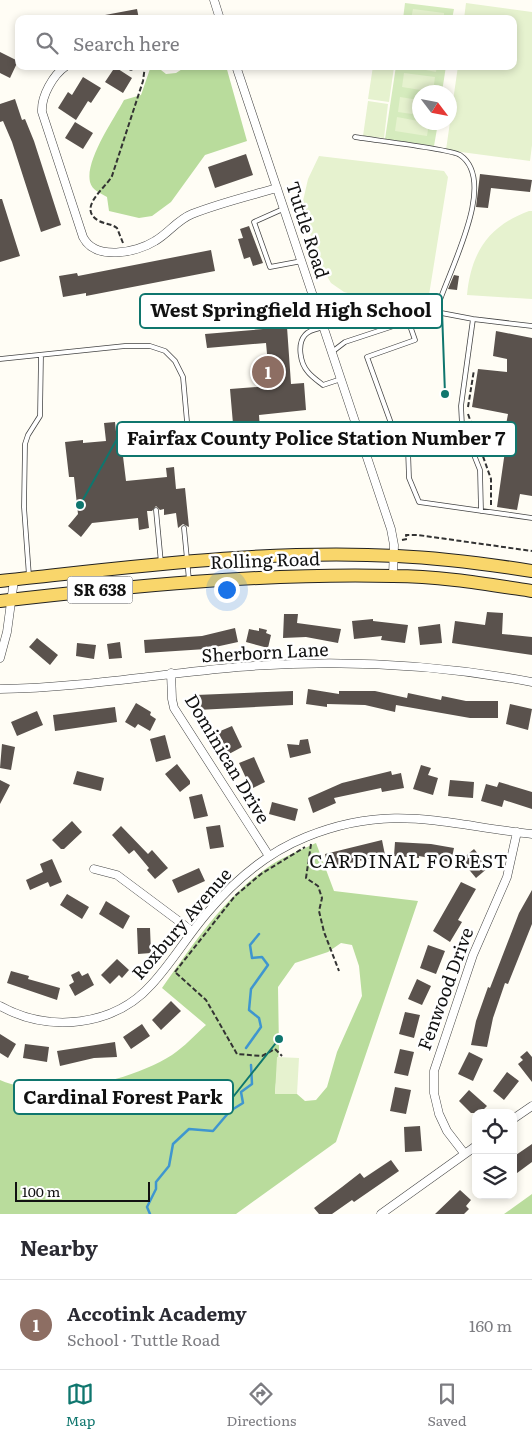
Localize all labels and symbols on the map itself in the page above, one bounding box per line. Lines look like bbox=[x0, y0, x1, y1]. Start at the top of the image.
north arrow bbox=[412, 85, 457, 130]
street label: Tuttle Road bbox=[280, 177, 337, 282]
callout: West Springfield High School bbox=[140, 294, 442, 328]
text: West Springfield High School bbox=[150, 295, 432, 323]
pin: 1 bbox=[252, 353, 284, 391]
callout: Fairfax County Police Station Number 7 bbox=[117, 422, 516, 456]
text: Fairfax County Police Station Number 7 bbox=[127, 423, 506, 451]
street label: Rolling Road bbox=[209, 544, 320, 575]
road number: SR 638 bbox=[68, 576, 132, 604]
your location bbox=[214, 577, 240, 603]
street label: Sherborn Lane bbox=[201, 635, 329, 668]
street label: Dominican Drive bbox=[179, 688, 278, 828]
district label: CARDINAL FOREST bbox=[309, 846, 509, 874]
street label: Roxbury Avenue bbox=[125, 861, 237, 985]
street label: Fenwood Drive bbox=[410, 923, 479, 1054]
callout: Cardinal Forest Park bbox=[14, 1080, 233, 1114]
text: Cardinal Forest Park bbox=[23, 1082, 223, 1110]
scale bar bbox=[15, 1179, 150, 1202]

